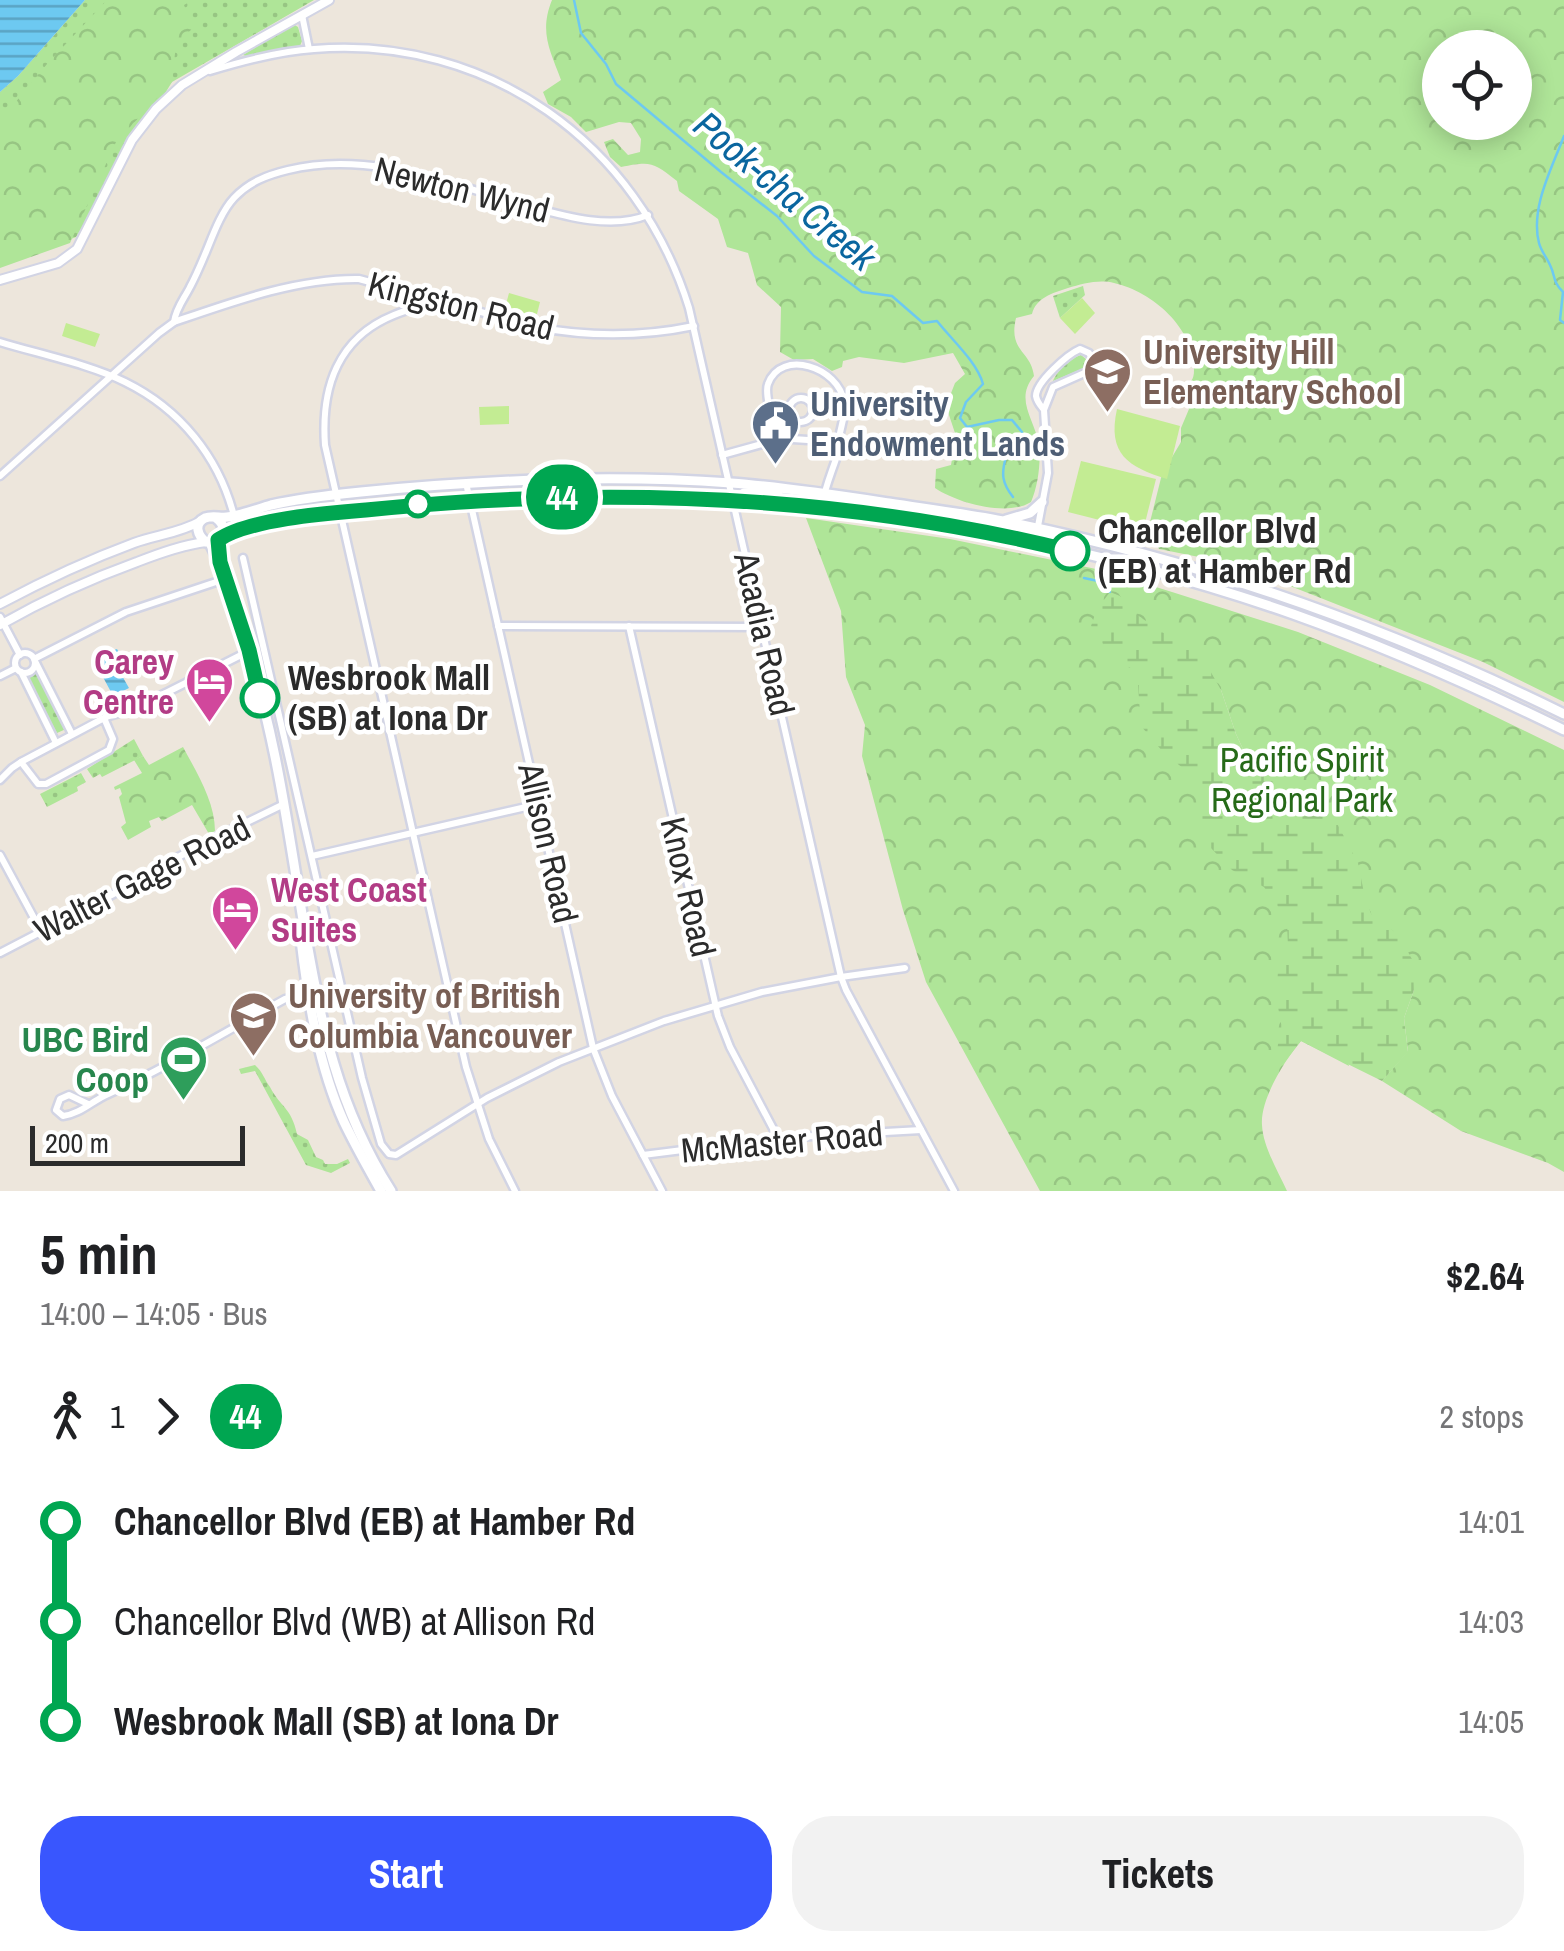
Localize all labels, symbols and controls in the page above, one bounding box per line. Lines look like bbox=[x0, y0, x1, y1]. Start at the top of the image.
map controls bbox=[1422, 30, 1532, 140]
button: locate bbox=[1422, 30, 1532, 140]
water label: Pook-cha Creek bbox=[683, 99, 888, 283]
street label: Newton Wynd bbox=[370, 145, 554, 234]
street label: Kingston Road bbox=[363, 260, 559, 351]
place label: University Hill Elementary School bbox=[1143, 328, 1401, 415]
school or university icon: University Hill Elementary School bbox=[1082, 346, 1134, 414]
place label: University Endowment Lands bbox=[810, 380, 1065, 467]
public building icon: University Endowment Lands bbox=[749, 398, 801, 466]
line badge: 44 bbox=[517, 464, 607, 530]
text: 44 bbox=[546, 474, 578, 521]
unlabelled marker bbox=[405, 491, 431, 517]
place label: Chancellor Blvd (EB) at Hamber Rd bbox=[1098, 507, 1352, 594]
marker: Chancellor Blvd (EB) at Hamber Rd bbox=[1051, 532, 1089, 570]
street label: Acadia Road bbox=[723, 547, 806, 720]
place label: Carey Centre bbox=[83, 638, 174, 725]
place label: Wesbrook Mall (SB) at Iona Dr bbox=[288, 654, 490, 741]
hotel icon: Carey Centre bbox=[183, 656, 235, 724]
marker: Wesbrook Mall (SB) at Iona Dr bbox=[241, 679, 279, 717]
park label: Pacific Spirit Regional Park bbox=[1211, 736, 1394, 823]
street label: Allison Road bbox=[507, 757, 590, 927]
street label: Walter Gage Road bbox=[26, 804, 258, 953]
street label: Knox Road bbox=[650, 812, 727, 961]
place label: West Coast Suites bbox=[271, 866, 427, 953]
hotel icon: West Coast Suites bbox=[210, 884, 262, 952]
place label: University of British Columbia Vancouver bbox=[288, 972, 573, 1059]
school or university icon: University of British Columbia Vancouver bbox=[227, 990, 279, 1058]
place label: UBC Bird Coop bbox=[21, 1016, 149, 1103]
sports icon: UBC Bird Coop bbox=[158, 1034, 210, 1102]
street label: McMaster Road bbox=[679, 1109, 885, 1174]
scale bar bbox=[30, 1121, 245, 1166]
text: 200 m bbox=[45, 1124, 109, 1162]
text: 5 min bbox=[40, 1217, 158, 1291]
text: $2.64 bbox=[1446, 1251, 1524, 1302]
text: 14:00 – 14:05 · Bus bbox=[40, 1292, 268, 1335]
icon: walk bbox=[40, 1389, 95, 1444]
icon: forward bbox=[140, 1389, 195, 1444]
text: 44 bbox=[230, 1393, 262, 1440]
text: 1 bbox=[110, 1395, 125, 1438]
text: 2 stops bbox=[1439, 1395, 1524, 1438]
text: Chancellor Blvd (EB) at Hamber Rd bbox=[114, 1496, 635, 1547]
text: 14:01 bbox=[1458, 1500, 1524, 1543]
text: Chancellor Blvd (WB) at Allison Rd bbox=[114, 1596, 595, 1647]
text: 14:03 bbox=[1458, 1600, 1524, 1643]
text: Wesbrook Mall (SB) at Iona Dr bbox=[114, 1696, 558, 1747]
text: 14:05 bbox=[1458, 1700, 1524, 1743]
button: Start bbox=[40, 1816, 772, 1931]
button: Tickets bbox=[792, 1816, 1524, 1931]

